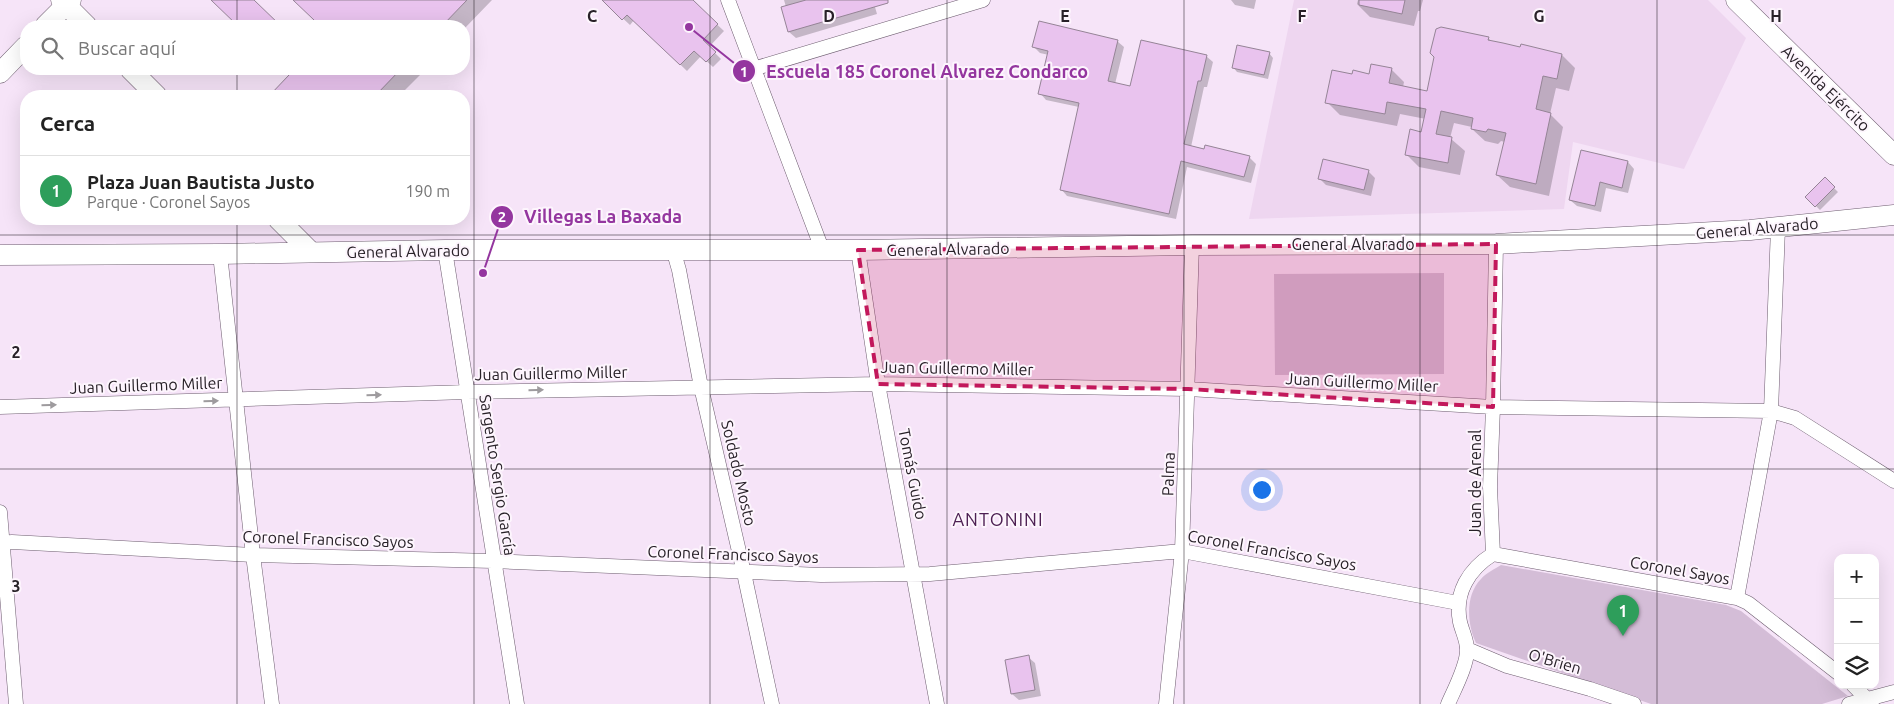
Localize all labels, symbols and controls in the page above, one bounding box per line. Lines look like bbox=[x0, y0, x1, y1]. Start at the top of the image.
text: C bbox=[587, 7, 597, 25]
text: D bbox=[823, 7, 835, 25]
text: E bbox=[1060, 7, 1070, 25]
text: F bbox=[1298, 7, 1307, 25]
text: G bbox=[1533, 7, 1545, 25]
text: H bbox=[1770, 7, 1782, 25]
search box bbox=[20, 20, 470, 75]
icon: search bbox=[38, 34, 66, 62]
text: Buscar aquí bbox=[78, 37, 176, 59]
street label: Avenida Ejército bbox=[1778, 41, 1874, 135]
callout: Escuela 185 Coronel Alvarez Condarco bbox=[731, 55, 1098, 88]
text: Escuela 185 Coronel Alvarez Condarco bbox=[766, 61, 1088, 81]
text: 1 bbox=[740, 63, 748, 80]
text: Cerca bbox=[40, 111, 95, 135]
text: Plaza Juan Bautista Justo bbox=[87, 171, 315, 193]
text: 1 bbox=[51, 182, 61, 200]
text: 190 m bbox=[405, 182, 450, 200]
text: Parque · Coronel Sayos bbox=[87, 193, 250, 211]
callout: Villegas La Baxada bbox=[489, 200, 692, 233]
text: Villegas La Baxada bbox=[524, 206, 682, 226]
text: 2 bbox=[498, 208, 506, 225]
street label: General Alvarado bbox=[1695, 214, 1819, 242]
street label: General Alvarado bbox=[1291, 235, 1415, 253]
street label: General Alvarado bbox=[886, 239, 1010, 259]
street label: General Alvarado bbox=[346, 241, 470, 261]
text: 2 bbox=[11, 343, 21, 361]
street label: Juan Guillermo Miller bbox=[880, 358, 1034, 378]
street label: Juan Guillermo Miller bbox=[474, 363, 628, 383]
street label: Juan Guillermo Miller bbox=[1285, 369, 1439, 395]
street label: Juan Guillermo Miller bbox=[69, 373, 223, 397]
one-way arrow bbox=[528, 386, 544, 394]
one-way arrow bbox=[366, 391, 382, 399]
street label: Sargento Sergio García bbox=[476, 393, 520, 557]
one-way arrow bbox=[203, 396, 219, 404]
one-way arrow bbox=[41, 401, 57, 409]
street label: Soldado Mosto bbox=[718, 418, 760, 528]
street label: Tomás Guido bbox=[895, 427, 931, 521]
street label: Juan de Arenal bbox=[1466, 430, 1484, 536]
street label: Palma bbox=[1158, 452, 1178, 496]
your location bbox=[1249, 477, 1275, 503]
district label: ANTONINI bbox=[952, 509, 1044, 529]
street label: Coronel Francisco Sayos bbox=[1186, 526, 1358, 574]
street label: Coronel Francisco Sayos bbox=[242, 527, 414, 551]
street label: Coronel Francisco Sayos bbox=[647, 542, 819, 566]
street label: Coronel Sayos bbox=[1629, 552, 1731, 588]
map controls bbox=[1834, 554, 1879, 689]
button: + bbox=[1834, 554, 1879, 599]
text: 3 bbox=[11, 577, 21, 595]
pin: 1 bbox=[1607, 595, 1639, 636]
button: − bbox=[1834, 599, 1879, 644]
button: layers bbox=[1834, 644, 1879, 689]
street label: O'Brien bbox=[1526, 645, 1584, 677]

